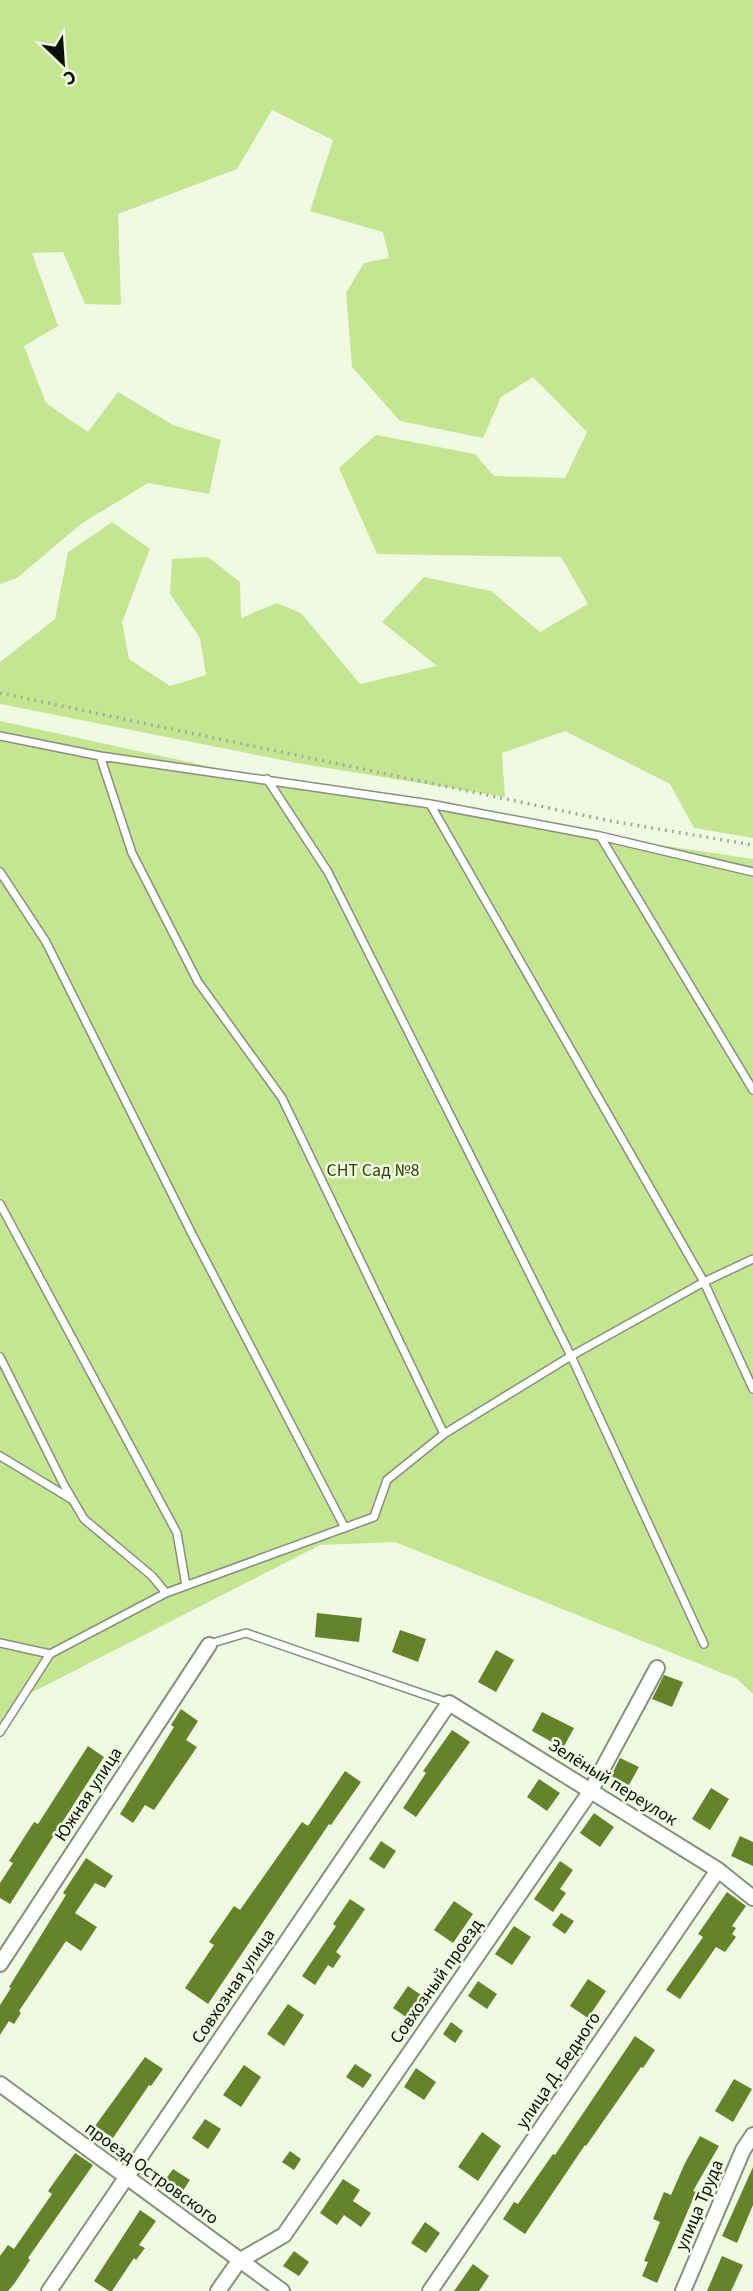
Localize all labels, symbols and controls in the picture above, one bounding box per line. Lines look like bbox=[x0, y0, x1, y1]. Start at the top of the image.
north arrow bbox=[28, 28, 98, 98]
text: С bbox=[59, 62, 80, 92]
park label: СНТ Сад №8 bbox=[327, 1158, 419, 1183]
street label: Зелёный переулок bbox=[543, 1733, 682, 1832]
street label: Южная улица bbox=[49, 1742, 128, 1846]
street label: Совхозный проезд bbox=[384, 1914, 489, 2049]
street label: Совхозная улица bbox=[186, 1924, 281, 2049]
street label: улица Д. Бедного bbox=[510, 2007, 607, 2134]
street label: проезд Островского bbox=[80, 2116, 224, 2231]
street label: улица Труда bbox=[669, 2156, 730, 2255]

